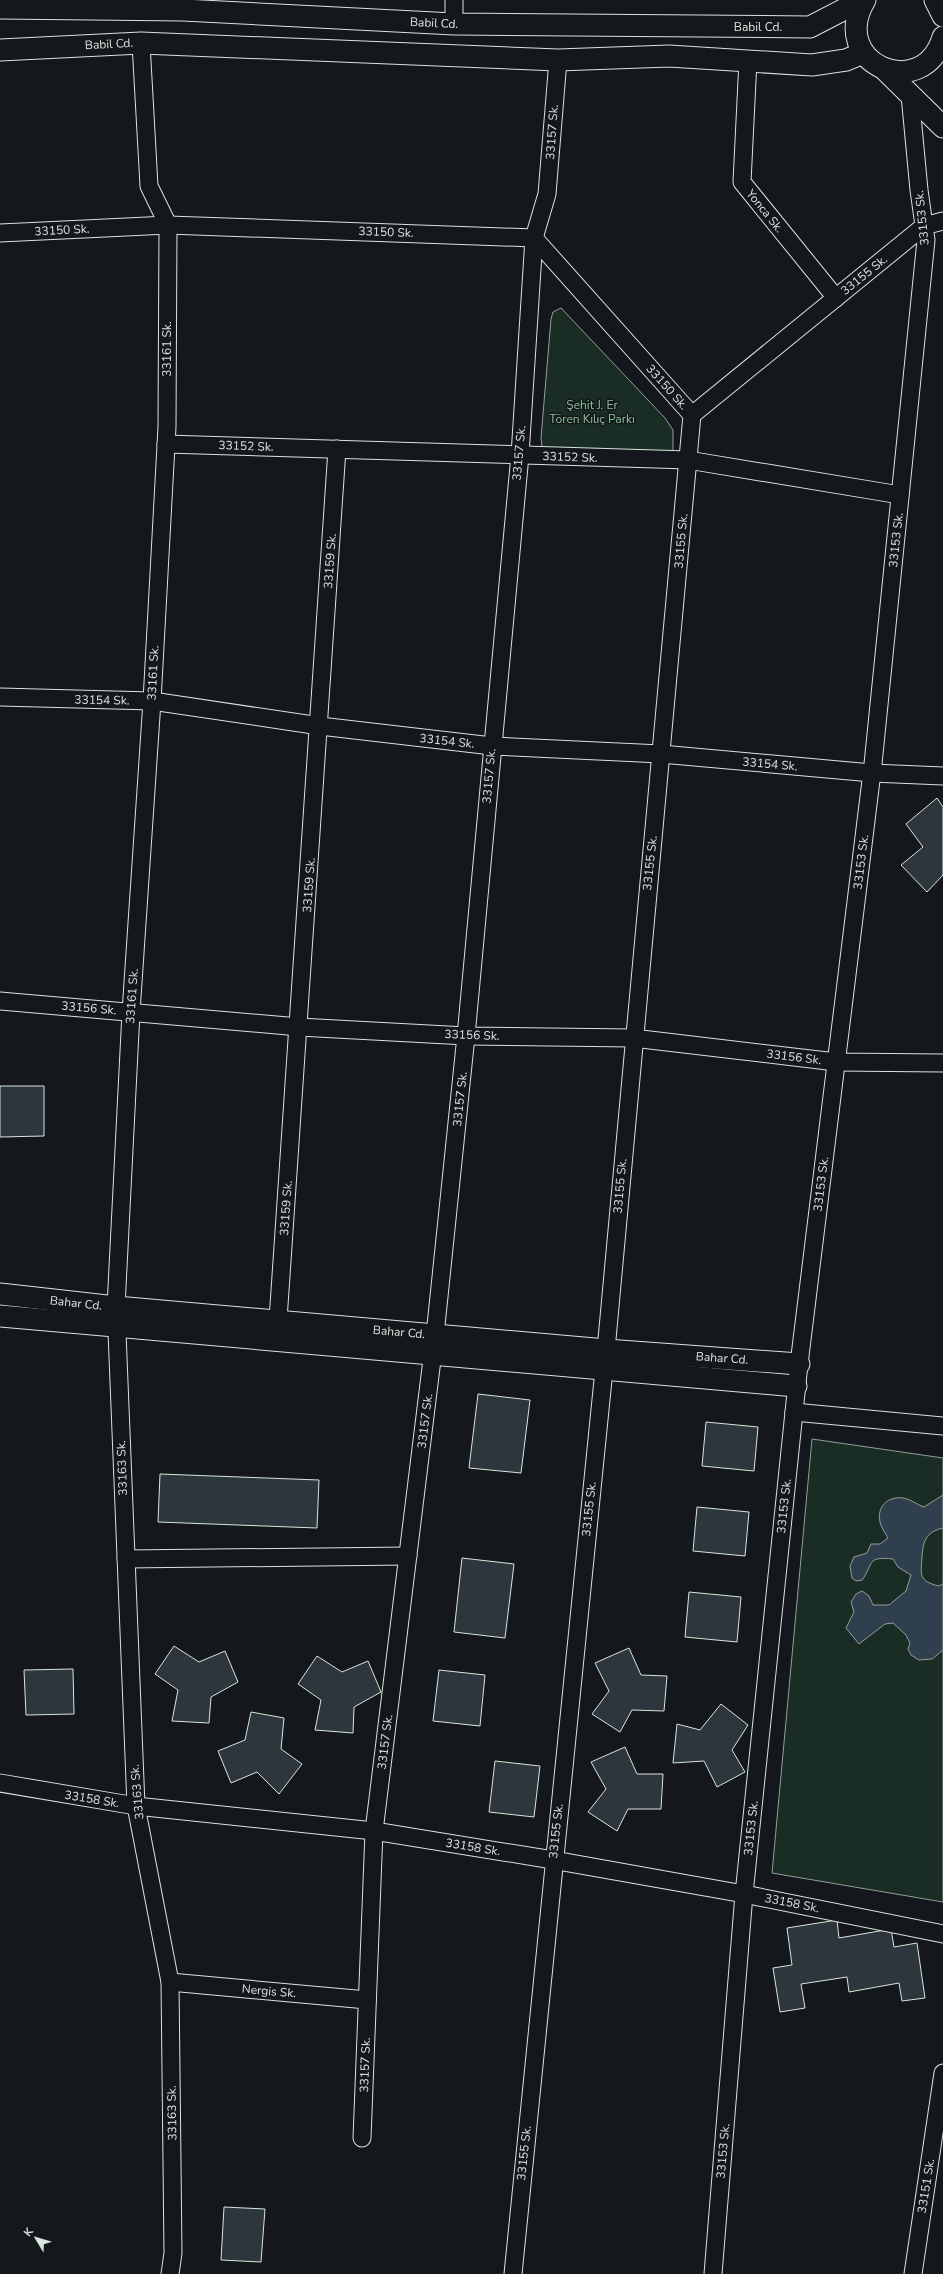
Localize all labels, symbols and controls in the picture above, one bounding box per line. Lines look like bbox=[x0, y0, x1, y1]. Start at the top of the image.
street label: Babil Cd. bbox=[409, 14, 459, 32]
street label: Babil Cd. bbox=[734, 19, 782, 35]
street label: Babil Cd. bbox=[84, 35, 134, 53]
street label: 33157 Sk. bbox=[542, 104, 562, 160]
street label: Yonca Sk. bbox=[742, 185, 787, 236]
street label: 33153 Sk. bbox=[911, 190, 933, 246]
street label: 33150 Sk. bbox=[34, 221, 90, 239]
street label: 33150 Sk. bbox=[358, 223, 414, 241]
street label: 33155 Sk. bbox=[837, 251, 891, 299]
street label: 33161 Sk. bbox=[159, 321, 175, 377]
street label: 33150 Sk. bbox=[643, 361, 691, 413]
park label: Şehit J. Er Tören Kılıç Parkı bbox=[549, 397, 635, 427]
street label: 33157 Sk. bbox=[509, 425, 529, 481]
street label: 33152 Sk. bbox=[218, 437, 274, 455]
street label: 33152 Sk. bbox=[542, 448, 598, 466]
street label: 33153 Sk. bbox=[885, 512, 907, 568]
street label: 33155 Sk. bbox=[671, 513, 691, 569]
street label: 33159 Sk. bbox=[320, 533, 340, 589]
street label: 33161 Sk. bbox=[144, 645, 162, 701]
street label: 33154 Sk. bbox=[74, 692, 130, 708]
street label: 33154 Sk. bbox=[419, 730, 475, 752]
street label: 33157 Sk. bbox=[479, 748, 499, 804]
street label: 33154 Sk. bbox=[742, 754, 798, 774]
street label: 33153 Sk. bbox=[850, 834, 872, 890]
street label: 33155 Sk. bbox=[639, 835, 661, 891]
street label: 33159 Sk. bbox=[299, 857, 319, 913]
street label: 33161 Sk. bbox=[122, 968, 142, 1024]
street label: 33156 Sk. bbox=[61, 998, 117, 1018]
street label: 33156 Sk. bbox=[444, 1026, 500, 1044]
street label: 33156 Sk. bbox=[766, 1046, 822, 1068]
street label: 33157 Sk. bbox=[449, 1071, 471, 1127]
street label: 33153 Sk. bbox=[810, 1156, 832, 1212]
street label: 33155 Sk. bbox=[610, 1158, 630, 1214]
street label: 33159 Sk. bbox=[276, 1180, 296, 1236]
street label: Bahar Cd. bbox=[49, 1292, 103, 1314]
street label: Bahar Cd. bbox=[372, 1322, 426, 1342]
street label: Bahar Cd. bbox=[695, 1348, 749, 1368]
street label: 33157 Sk. bbox=[414, 1393, 436, 1449]
street label: 33163 Sk. bbox=[113, 1440, 131, 1496]
street label: 33153 Sk. bbox=[773, 1478, 795, 1534]
street label: 33155 Sk. bbox=[578, 1481, 600, 1537]
street label: 33157 Sk. bbox=[374, 1714, 396, 1770]
street label: 33163 Sk. bbox=[127, 1764, 147, 1820]
street label: 33158 Sk. bbox=[63, 1787, 121, 1811]
street label: 33153 Sk. bbox=[740, 1800, 762, 1856]
street label: 33155 Sk. bbox=[545, 1803, 567, 1859]
street label: 33158 Sk. bbox=[444, 1835, 502, 1859]
street label: 33158 Sk. bbox=[763, 1890, 821, 1916]
street label: Nergis Sk. bbox=[241, 1981, 297, 2001]
street label: 33157 Sk. bbox=[356, 2037, 374, 2093]
street label: 33163 Sk. bbox=[164, 2085, 180, 2141]
street label: 33153 Sk. bbox=[713, 2123, 733, 2179]
street label: 33155 Sk. bbox=[513, 2125, 535, 2181]
street label: 33151 Sk. bbox=[914, 2157, 938, 2215]
north arrow bbox=[16, 2218, 56, 2258]
text: K bbox=[20, 2224, 37, 2240]

